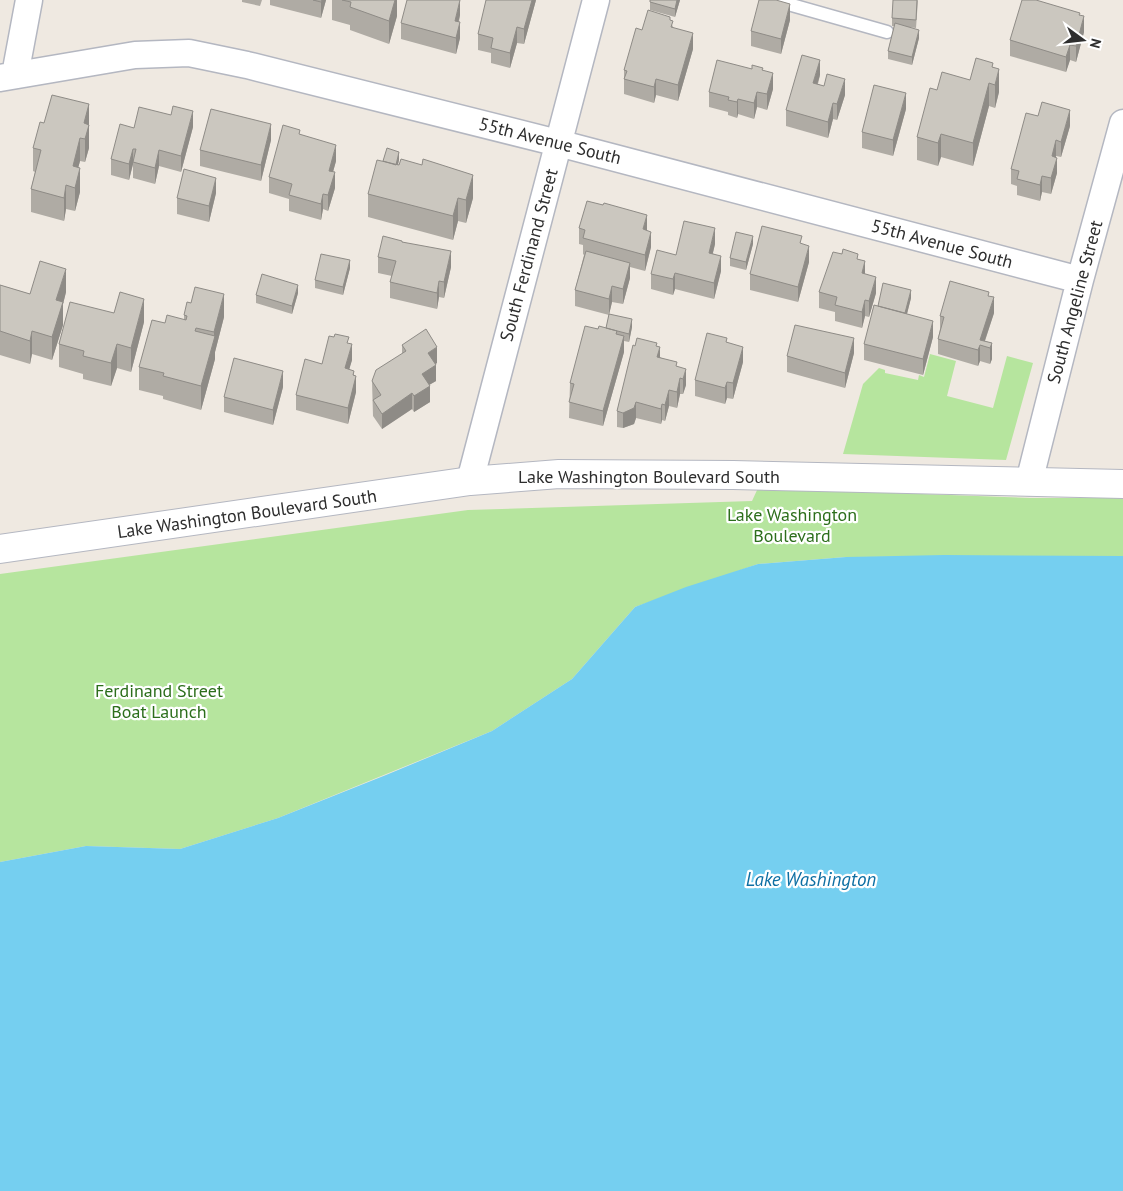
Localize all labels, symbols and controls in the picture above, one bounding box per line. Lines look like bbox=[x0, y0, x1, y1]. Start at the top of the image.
north arrow bbox=[1058, 15, 1108, 65]
text: N bbox=[1086, 37, 1105, 50]
street label: 55th Avenue South bbox=[477, 112, 624, 169]
street label: South Ferdinand Street bbox=[494, 166, 563, 344]
street label: 55th Avenue South bbox=[869, 214, 1015, 273]
street label: South Angeline Street bbox=[1042, 218, 1107, 386]
street label: Lake Washington Boulevard South bbox=[518, 465, 780, 488]
street label: Lake Washington Boulevard South bbox=[116, 484, 378, 543]
park label: Lake Washington Boulevard bbox=[727, 503, 857, 547]
park label: Ferdinand Street Boat Launch bbox=[95, 679, 223, 723]
water label: Lake Washington bbox=[746, 867, 876, 891]

